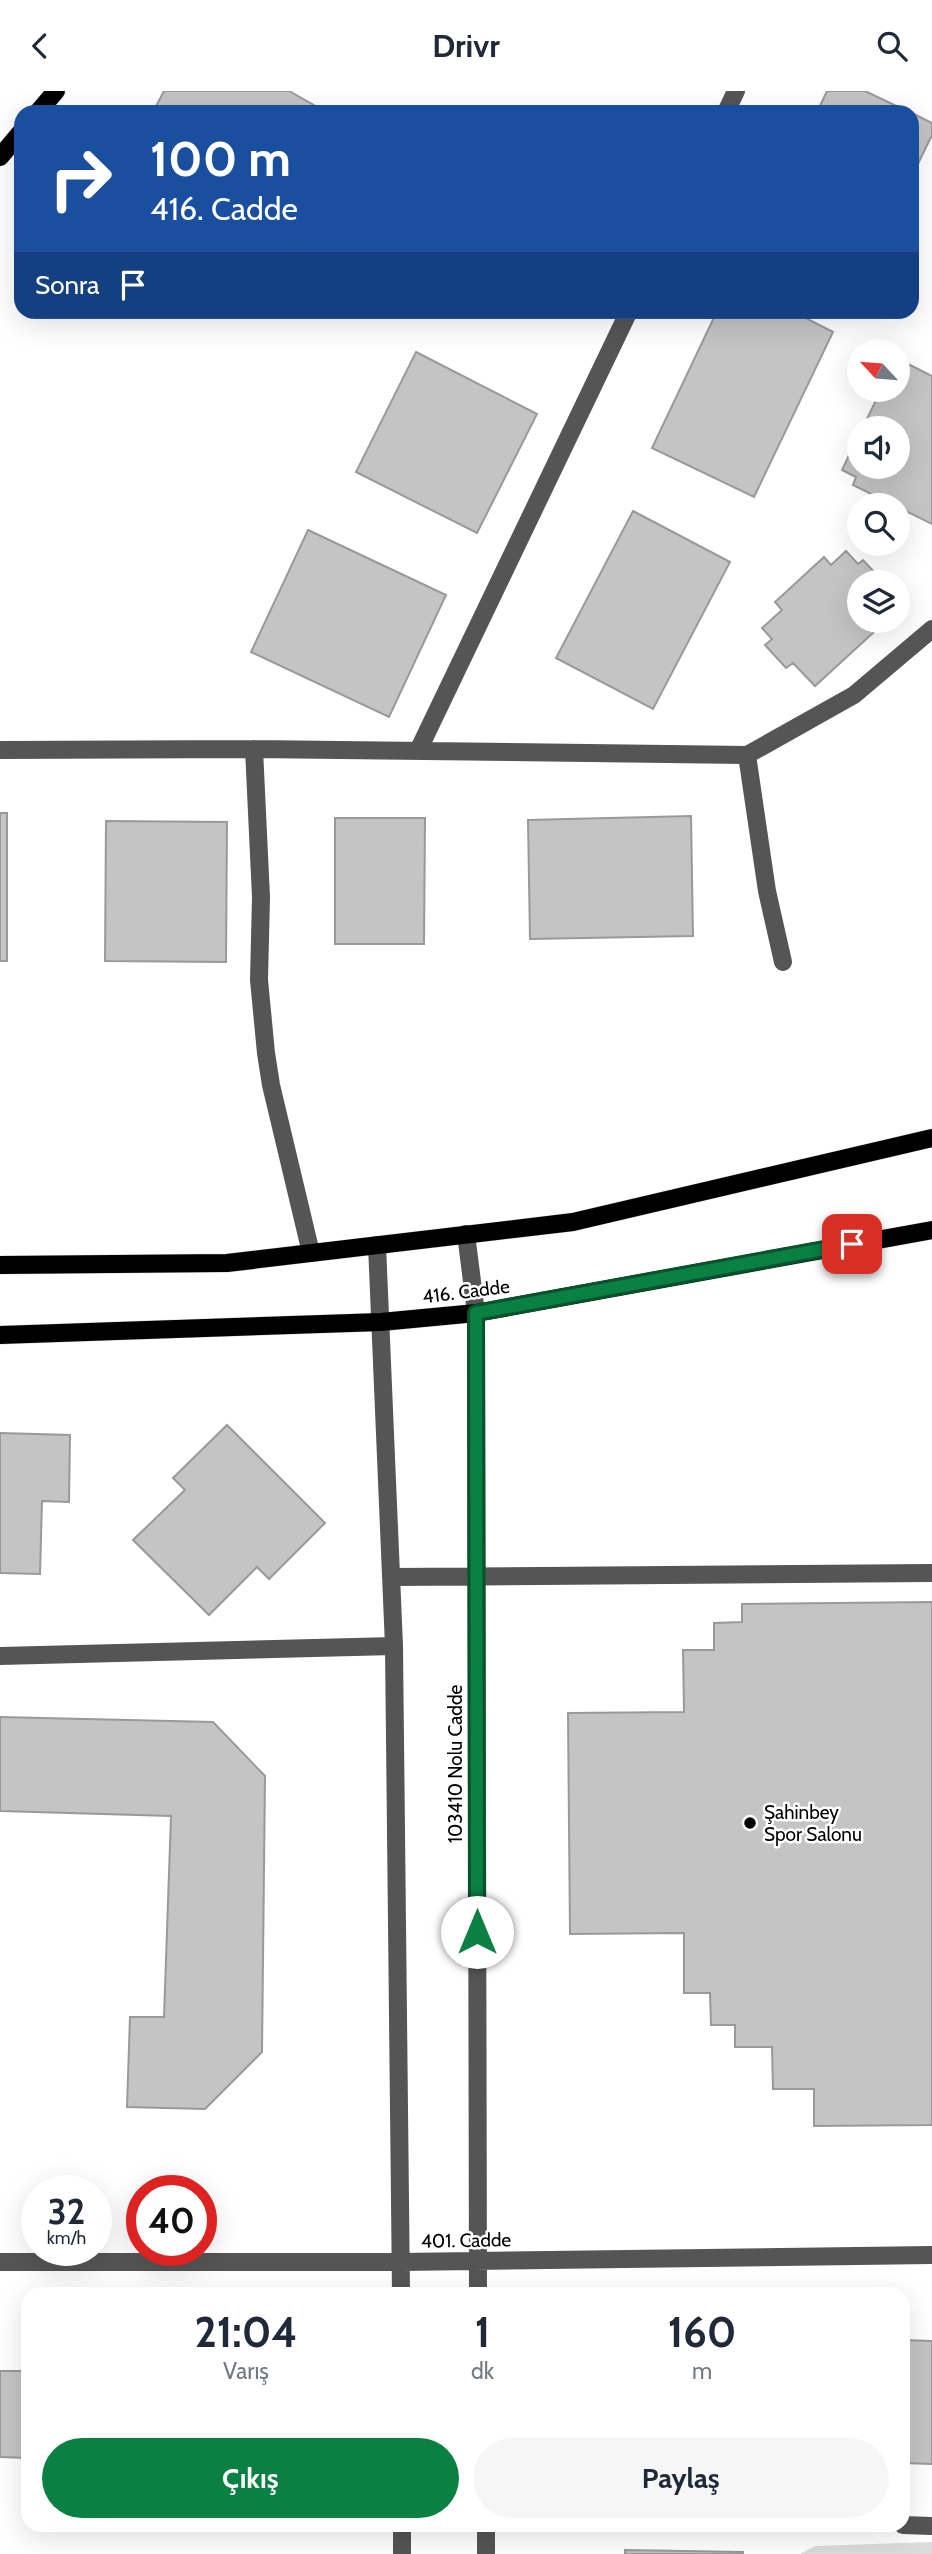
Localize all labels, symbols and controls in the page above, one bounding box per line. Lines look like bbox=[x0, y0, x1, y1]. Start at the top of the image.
text: Drivr bbox=[432, 26, 500, 65]
icon: back bbox=[21, 27, 59, 65]
icon: search bbox=[873, 27, 911, 65]
text: 100 m bbox=[150, 129, 291, 188]
icon: right bbox=[35, 133, 126, 224]
text: 416. Cadde bbox=[150, 189, 298, 228]
icon: arrive bbox=[114, 266, 152, 304]
text: Sonra bbox=[35, 269, 100, 301]
north arrow bbox=[847, 339, 910, 403]
map controls bbox=[847, 339, 910, 633]
button: sound bbox=[847, 416, 910, 479]
button: search bbox=[847, 493, 910, 556]
button: layers bbox=[847, 570, 910, 633]
pin bbox=[822, 1214, 882, 1274]
icon: arrive bbox=[833, 1225, 871, 1263]
street label: 416. Cadde bbox=[421, 1275, 511, 1308]
street label: 103410 Nolu Cadde bbox=[444, 1685, 467, 1843]
place label: Şahinbey Spor Salonu bbox=[764, 1801, 862, 1846]
marker: Şahinbey Spor Salonu bbox=[742, 1815, 758, 1831]
position arrow bbox=[440, 1895, 514, 1969]
speed limit sign: 40 bbox=[126, 2175, 217, 2266]
text: 32 bbox=[48, 2190, 85, 2233]
text: km/h bbox=[47, 2227, 86, 2249]
street label: 401. Cadde bbox=[421, 2228, 512, 2253]
text: 21:04 bbox=[195, 2306, 297, 2358]
text: 1 bbox=[475, 2306, 490, 2358]
text: 160 bbox=[668, 2306, 736, 2358]
text: Varış bbox=[223, 2357, 269, 2385]
text: dk bbox=[471, 2357, 494, 2385]
text: m bbox=[692, 2357, 712, 2385]
button: Çıkış bbox=[42, 2438, 459, 2518]
button: Paylaş bbox=[473, 2438, 889, 2518]

